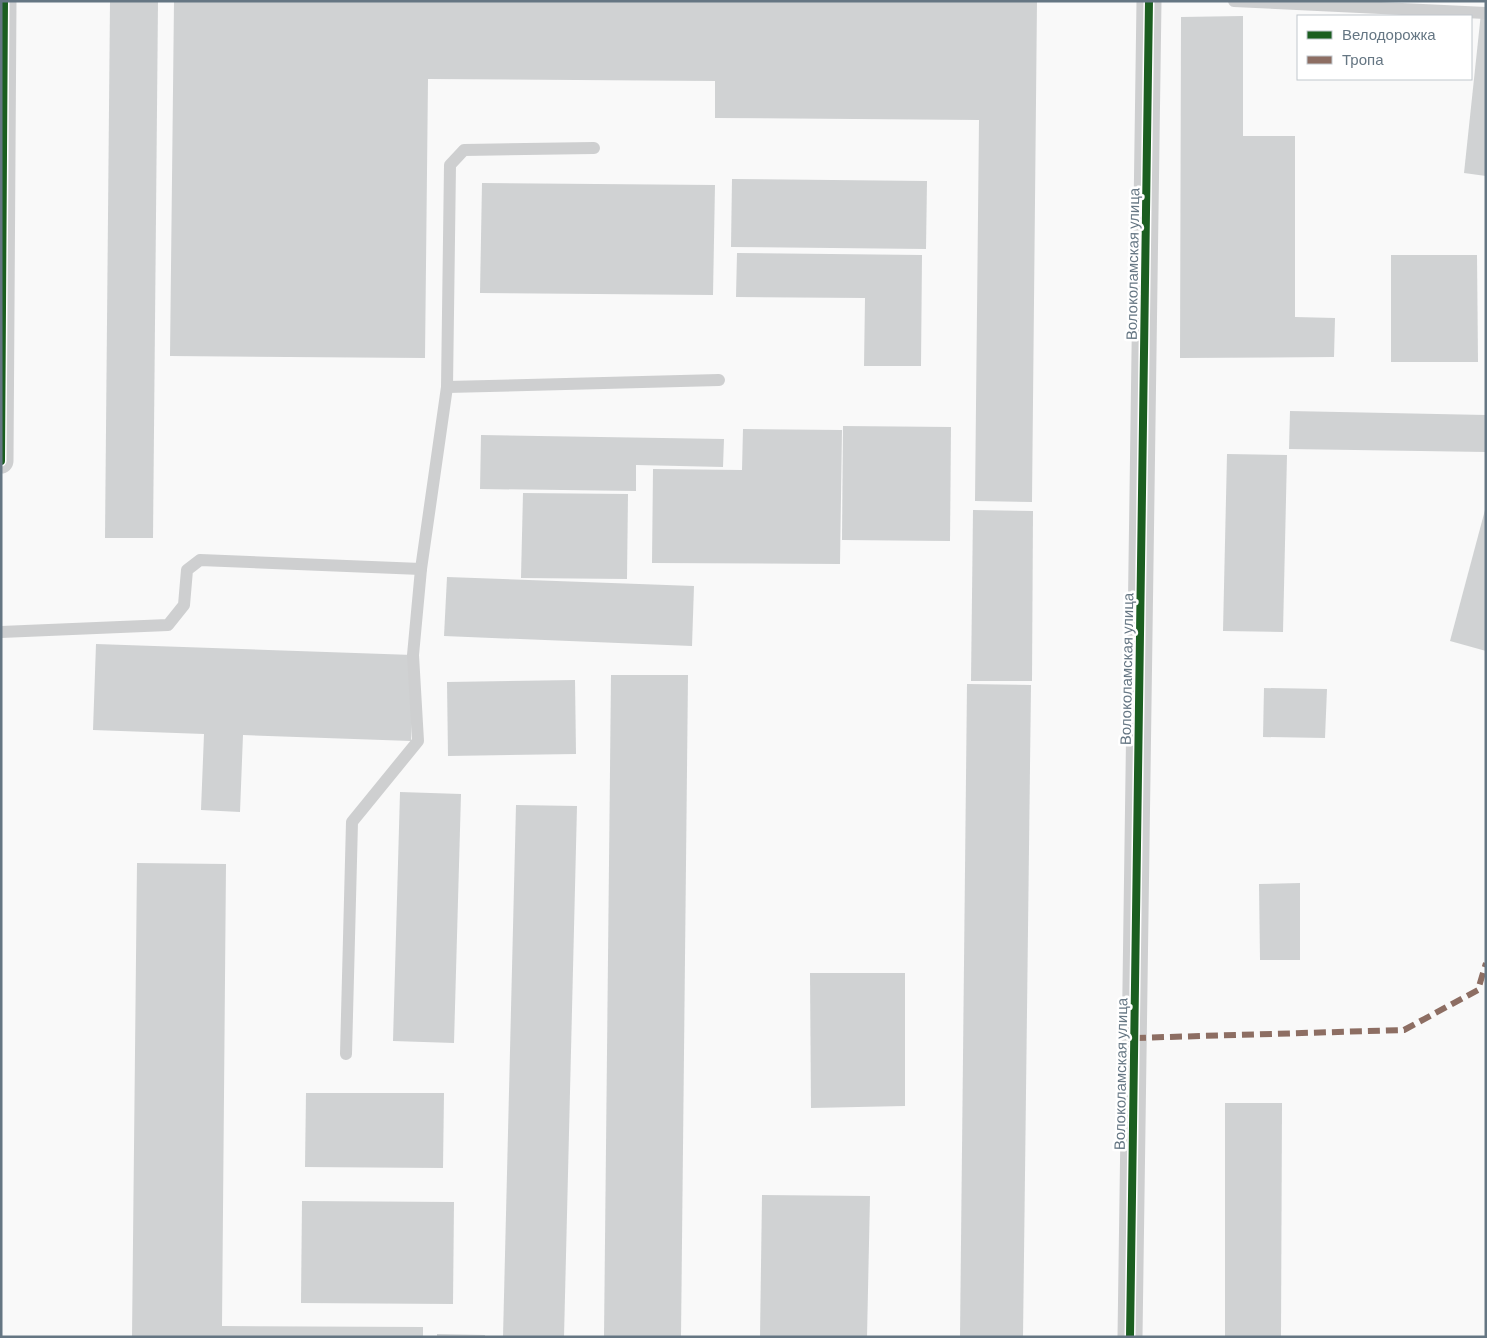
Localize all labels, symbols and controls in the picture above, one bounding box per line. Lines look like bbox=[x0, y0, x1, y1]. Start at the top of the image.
legend bbox=[1297, 15, 1472, 80]
text: Велодорожка bbox=[1342, 25, 1436, 43]
text: Тропа bbox=[1342, 50, 1384, 68]
street label: Волоколамская улица bbox=[1122, 187, 1142, 340]
street label: Волоколамская улица bbox=[1116, 592, 1136, 745]
street label: Волоколамская улица bbox=[1110, 997, 1130, 1150]

